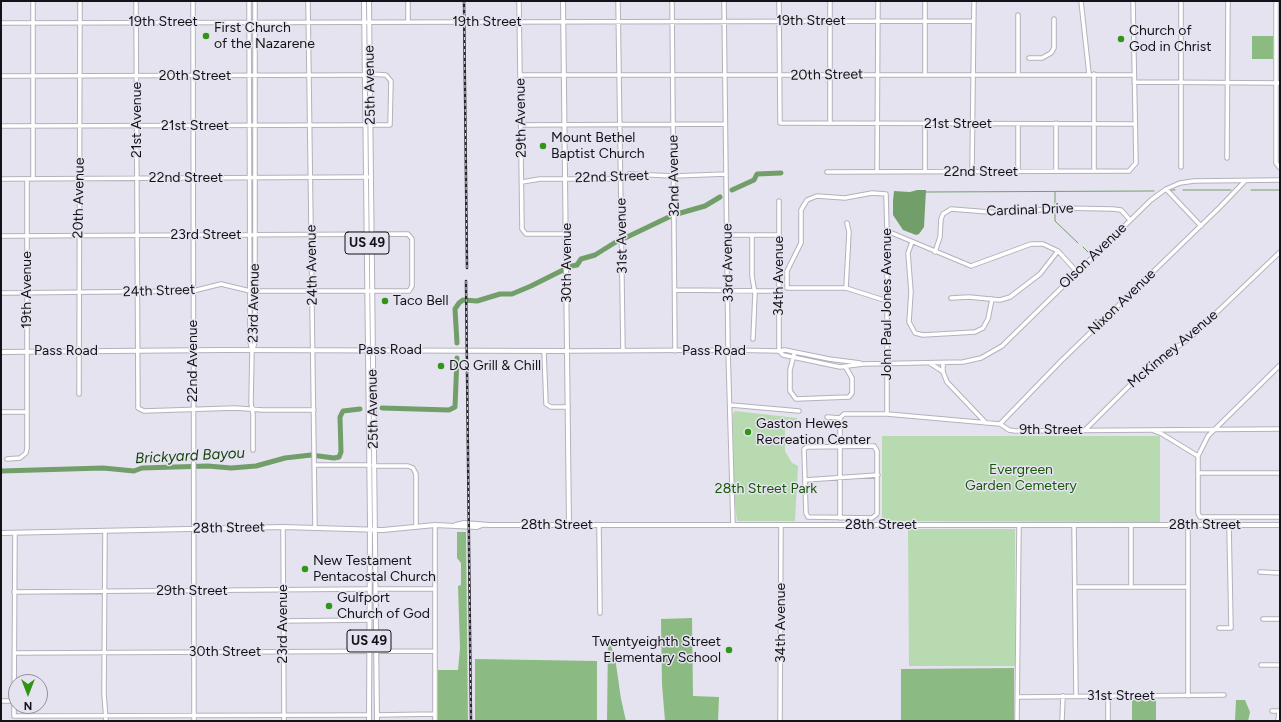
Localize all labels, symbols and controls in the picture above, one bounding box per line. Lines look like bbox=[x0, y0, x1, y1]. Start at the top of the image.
street label: 19th Street bbox=[776, 13, 846, 29]
street label: 19th Street bbox=[128, 14, 198, 30]
street label: 19th Street bbox=[452, 14, 522, 30]
place label: First Church of the Nazarene bbox=[214, 20, 315, 52]
place label: Church of God in Christ bbox=[1129, 23, 1212, 56]
marker: First Church of the Nazarene bbox=[201, 31, 211, 41]
marker: Church of God in Christ bbox=[1116, 34, 1126, 44]
street label: 25th Avenue bbox=[361, 45, 379, 125]
street label: 20th Street bbox=[791, 66, 863, 84]
street label: 20th Street bbox=[159, 68, 231, 84]
street label: 29th Avenue bbox=[512, 78, 530, 158]
street label: 21st Avenue bbox=[129, 82, 145, 158]
street label: 21st Street bbox=[924, 116, 992, 132]
street label: 21st Street bbox=[161, 118, 229, 134]
place label: Mount Bethel Baptist Church bbox=[551, 130, 645, 162]
street label: 32nd Avenue bbox=[665, 135, 683, 217]
marker: Mount Bethel Baptist Church bbox=[538, 141, 548, 151]
street label: 20th Avenue bbox=[70, 158, 88, 238]
street label: 22nd Street bbox=[944, 164, 1018, 180]
street label: 22nd Street bbox=[575, 167, 649, 187]
street label: 22nd Street bbox=[149, 170, 223, 186]
street label: 31st Avenue bbox=[613, 198, 631, 274]
street label: Cardinal Drive bbox=[986, 200, 1074, 220]
street label: Olson Avenue bbox=[1056, 220, 1130, 292]
street label: 30th Avenue bbox=[559, 223, 575, 303]
street label: 33rd Avenue bbox=[719, 223, 737, 303]
street label: 24th Avenue bbox=[303, 225, 321, 305]
street label: 23rd Street bbox=[170, 227, 242, 243]
street label: John Paul Jones Avenue bbox=[879, 228, 895, 380]
road number: US 49 bbox=[345, 232, 389, 254]
street label: 34th Avenue bbox=[771, 236, 787, 316]
street label: 19th Avenue bbox=[19, 251, 35, 329]
street label: 23rd Avenue bbox=[245, 263, 263, 343]
street label: Nixon Avenue bbox=[1085, 266, 1159, 338]
street label: 24th Street bbox=[123, 281, 195, 301]
place label: Taco Bell bbox=[393, 293, 449, 309]
marker: Taco Bell bbox=[380, 296, 390, 306]
street label: McKinney Avenue bbox=[1125, 306, 1221, 392]
street label: 22nd Avenue bbox=[185, 320, 201, 402]
street label: Pass Road bbox=[358, 342, 422, 358]
street label: Pass Road bbox=[34, 343, 98, 359]
street label: Pass Road bbox=[682, 343, 746, 359]
place label: DQ Grill & Chill bbox=[449, 358, 541, 374]
marker: DQ Grill & Chill bbox=[436, 361, 446, 371]
street label: 25th Avenue bbox=[364, 369, 382, 449]
place label: Gaston Hewes Recreation Center bbox=[756, 416, 871, 448]
street label: 9th Street bbox=[1019, 422, 1083, 438]
marker: Gaston Hewes Recreation Center bbox=[743, 427, 753, 437]
water label: Brickyard Bayou bbox=[135, 444, 245, 468]
park label: Evergreen Garden Cemetery bbox=[965, 462, 1077, 494]
park label: 28th Street Park bbox=[715, 481, 817, 497]
street label: 28th Street bbox=[521, 517, 593, 533]
street label: 28th Street bbox=[845, 517, 917, 533]
street label: 28th Street bbox=[1169, 517, 1241, 533]
street label: 28th Street bbox=[193, 519, 265, 537]
place label: New Testament Pentacostal Church bbox=[313, 553, 436, 586]
marker: New Testament Pentacostal Church bbox=[300, 564, 310, 574]
street label: 29th Street bbox=[156, 583, 228, 599]
street label: 34th Avenue bbox=[773, 583, 789, 663]
street label: 23rd Avenue bbox=[275, 584, 291, 664]
place label: Gulfport Church of God bbox=[337, 590, 430, 622]
marker: Gulfport Church of God bbox=[324, 601, 334, 611]
road number: US 49 bbox=[347, 630, 391, 652]
place label: Twentyeighth Street Elementary School bbox=[592, 634, 721, 666]
street label: 30th Street bbox=[189, 644, 261, 660]
marker: Twentyeighth Street Elementary School bbox=[724, 645, 734, 655]
north arrow bbox=[8, 674, 48, 714]
street label: 31st Street bbox=[1087, 688, 1155, 704]
text: N bbox=[24, 699, 32, 712]

